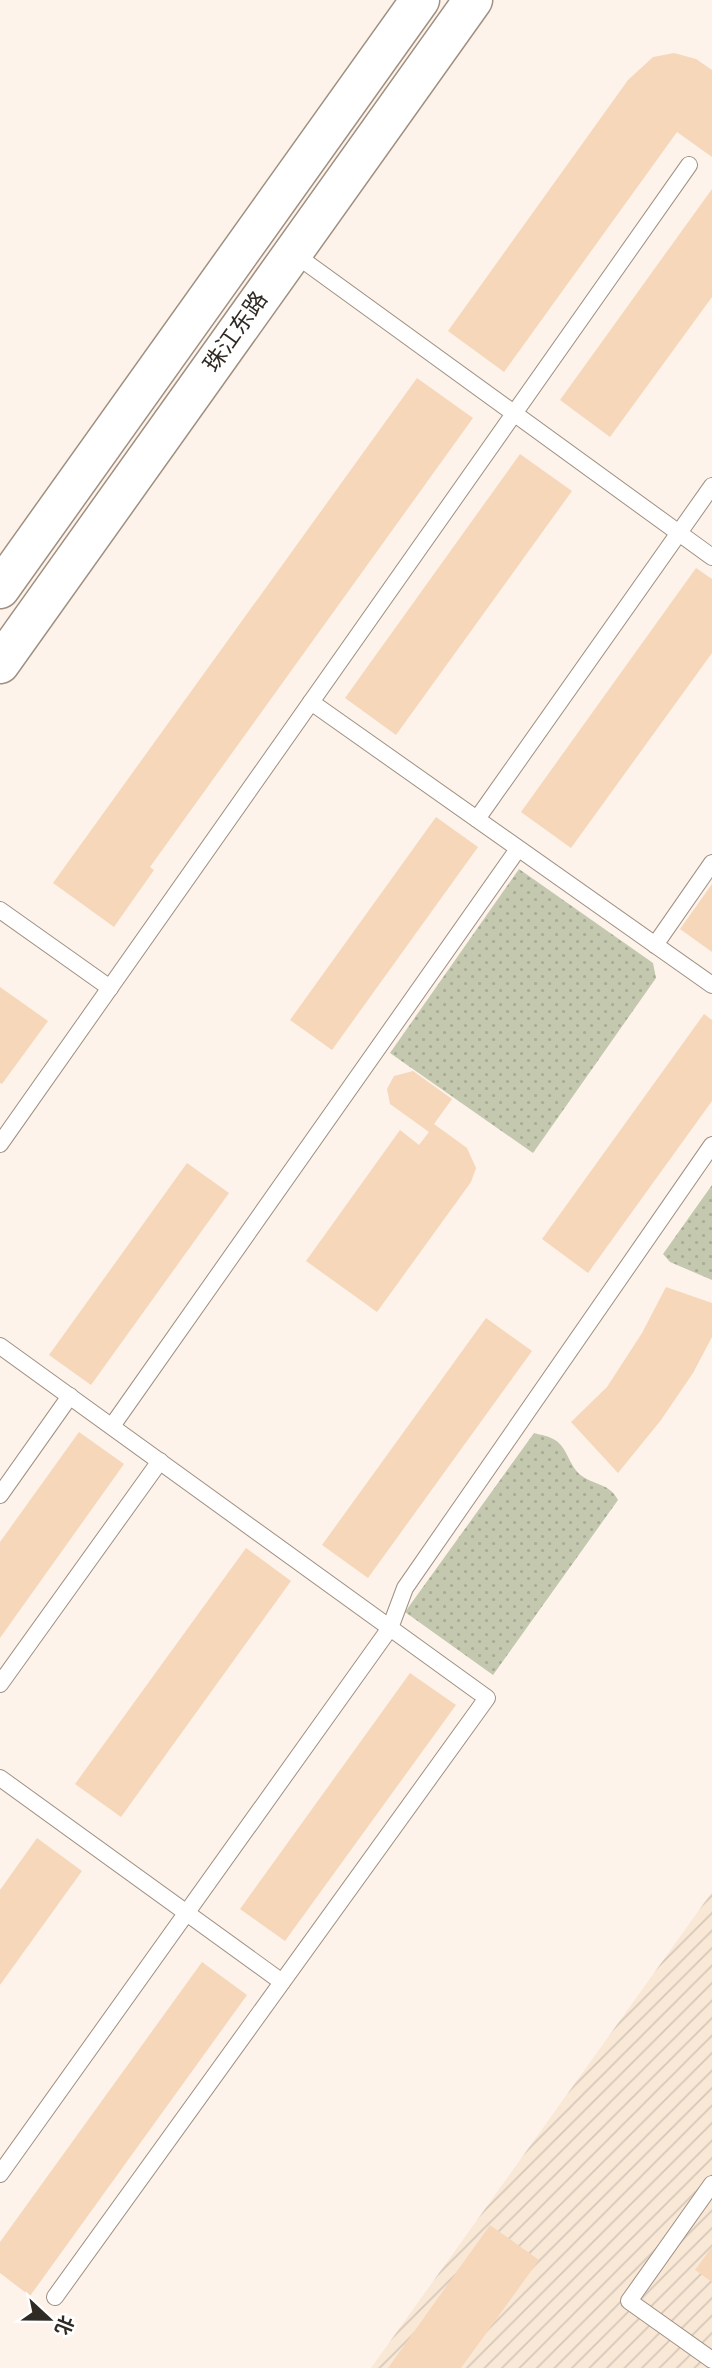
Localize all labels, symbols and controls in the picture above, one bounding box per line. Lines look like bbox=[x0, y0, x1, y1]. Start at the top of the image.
street label: 珠江东路 bbox=[198, 286, 274, 378]
north arrow bbox=[14, 2284, 84, 2354]
text: 北 bbox=[49, 2312, 78, 2338]

